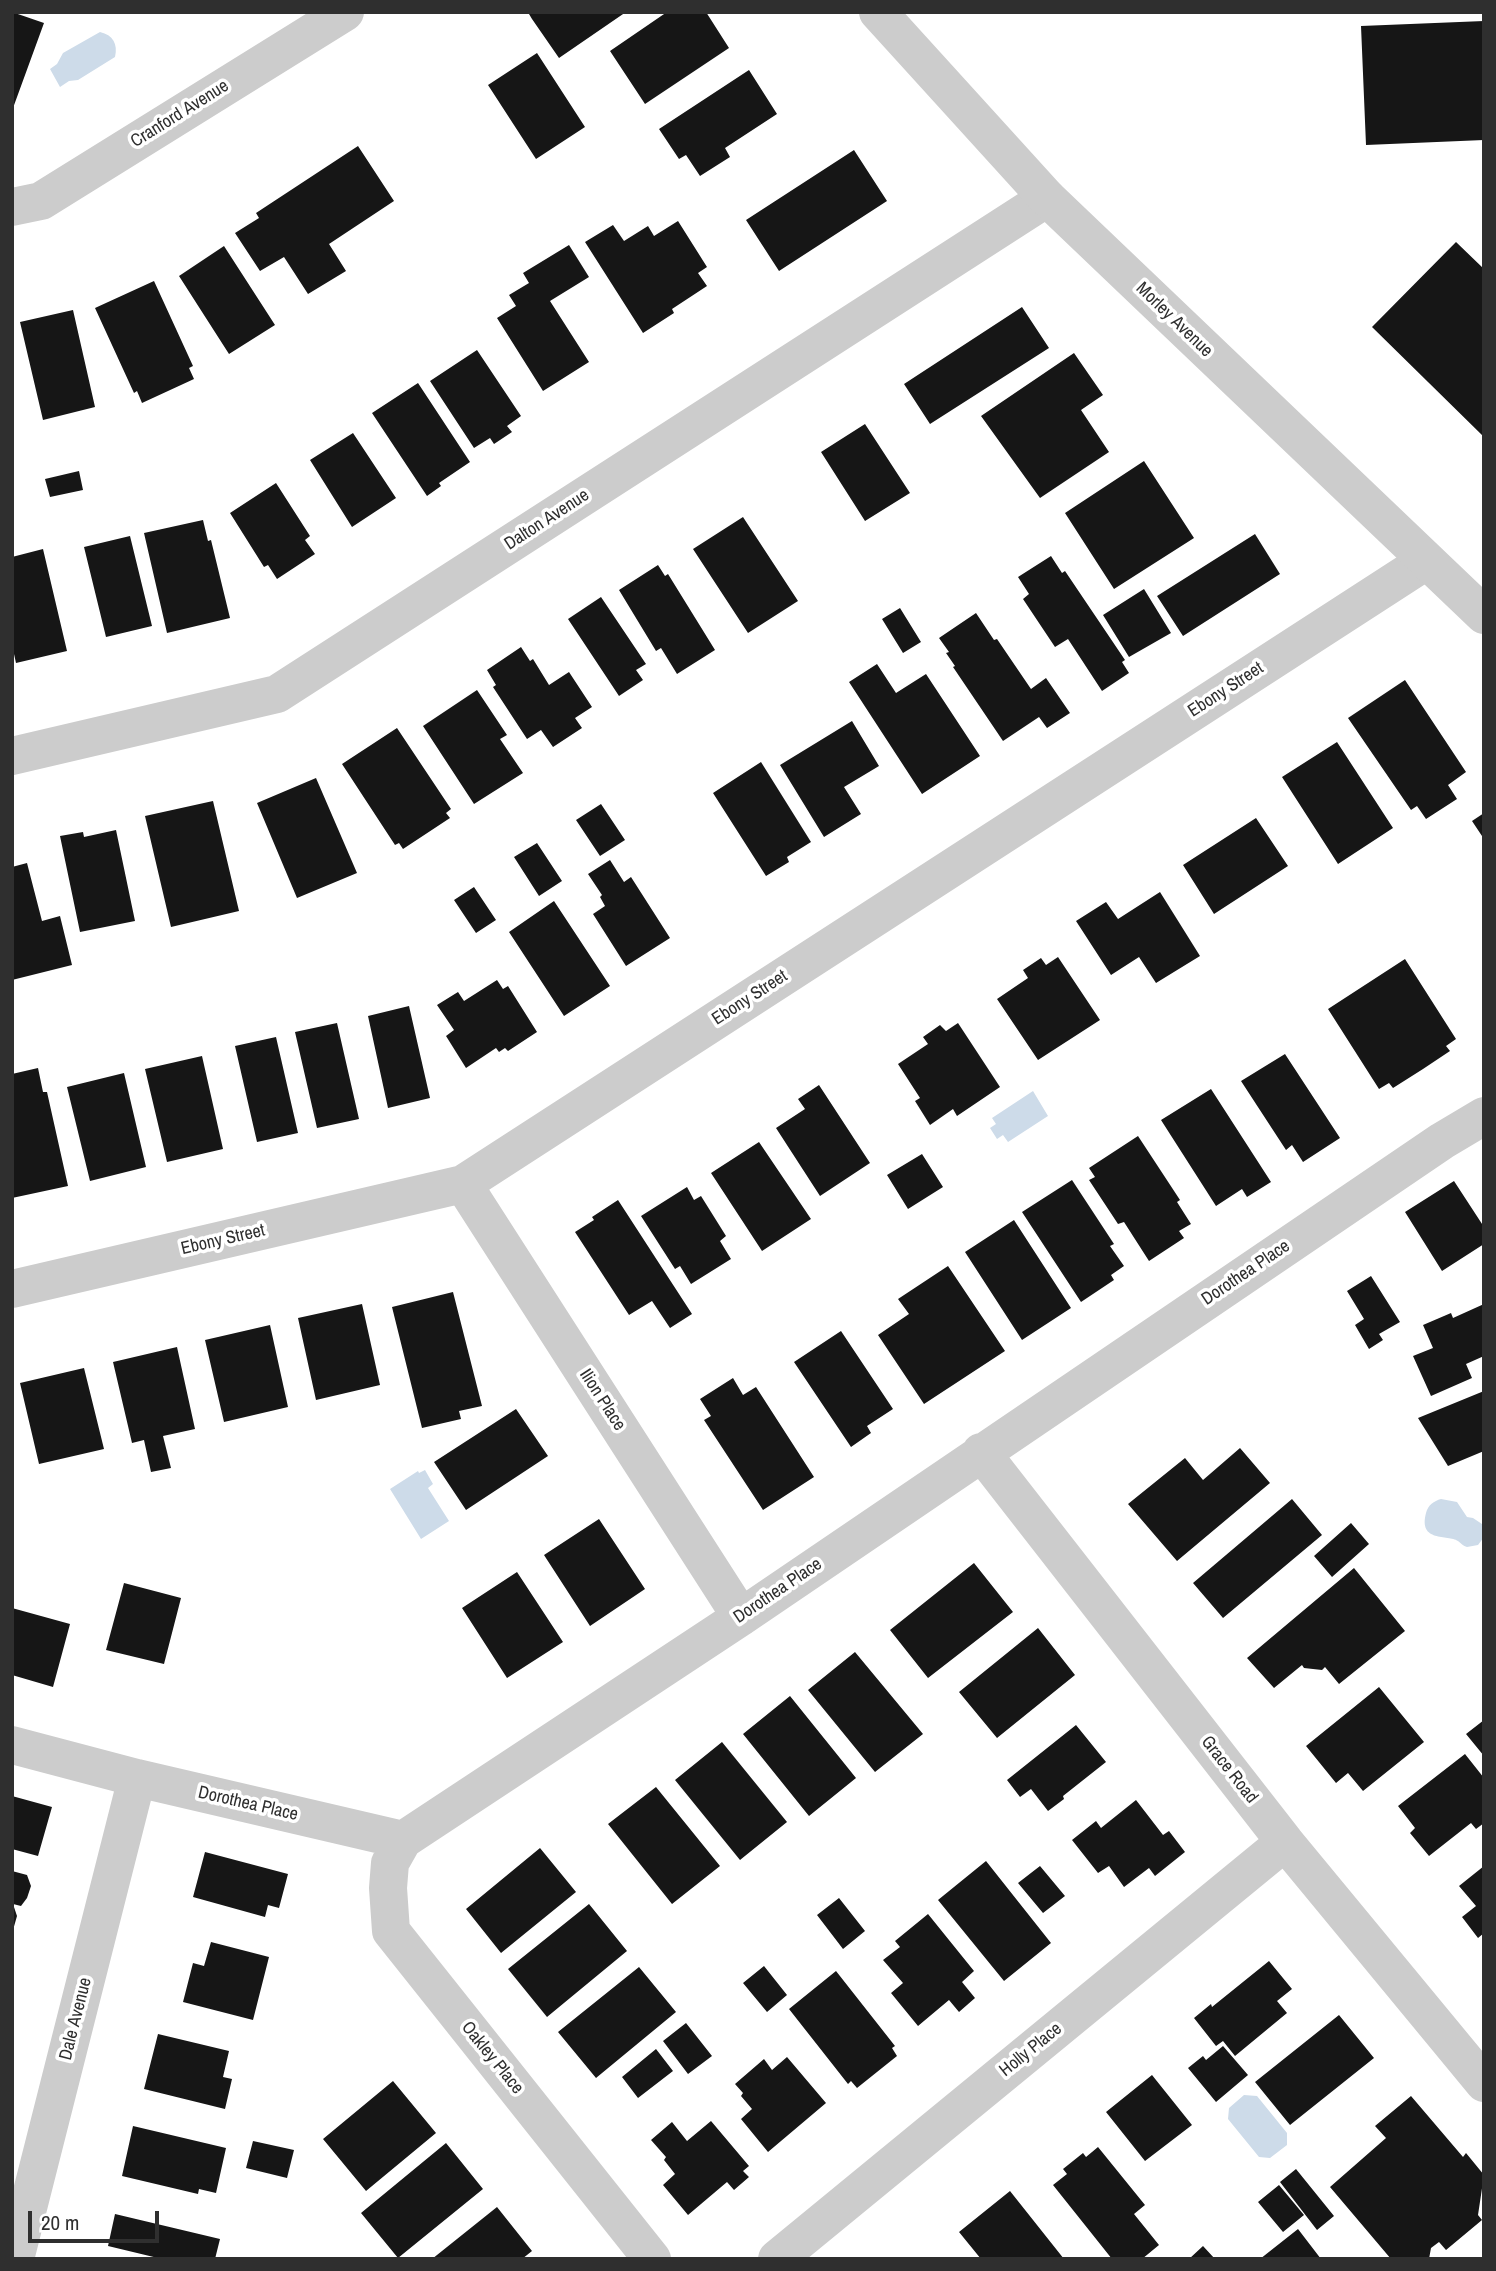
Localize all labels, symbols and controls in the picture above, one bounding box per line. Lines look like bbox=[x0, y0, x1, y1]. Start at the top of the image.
street label: Cranford Avenue bbox=[127, 75, 233, 153]
street label: Morley Avenue bbox=[1131, 278, 1217, 362]
street label: Dalton Avenue bbox=[501, 485, 593, 555]
street label: Ebony Street bbox=[1184, 658, 1268, 722]
street label: Ebony Street bbox=[708, 966, 792, 1030]
street label: Ebony Street bbox=[179, 1220, 267, 1260]
street label: Dorothea Place bbox=[1198, 1236, 1294, 1310]
street label: Ilion Place bbox=[574, 1365, 630, 1435]
street label: Dorothea Place bbox=[730, 1554, 826, 1628]
street label: Grace Road bbox=[1196, 1732, 1262, 1808]
street label: Dorothea Place bbox=[196, 1782, 300, 1826]
street label: Dale Avenue bbox=[55, 1976, 97, 2062]
street label: Oakley Place bbox=[456, 2017, 528, 2099]
street label: Holly Place bbox=[996, 2018, 1066, 2082]
scale bar bbox=[32, 2198, 163, 2242]
text: 20 m bbox=[41, 2208, 79, 2237]

